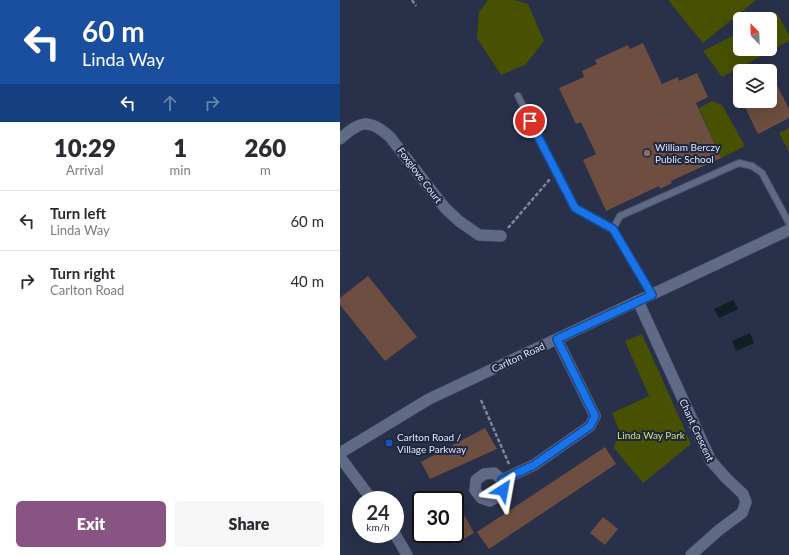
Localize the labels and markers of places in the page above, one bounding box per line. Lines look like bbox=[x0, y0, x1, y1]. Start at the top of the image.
pin bbox=[513, 104, 547, 138]
place label: William Berczy Public School bbox=[655, 141, 721, 165]
marker: William Berczy Public School bbox=[642, 148, 652, 158]
place label: Carlton Road / Village Parkway bbox=[397, 431, 467, 455]
marker: Carlton Road / Village Parkway bbox=[384, 438, 394, 448]

